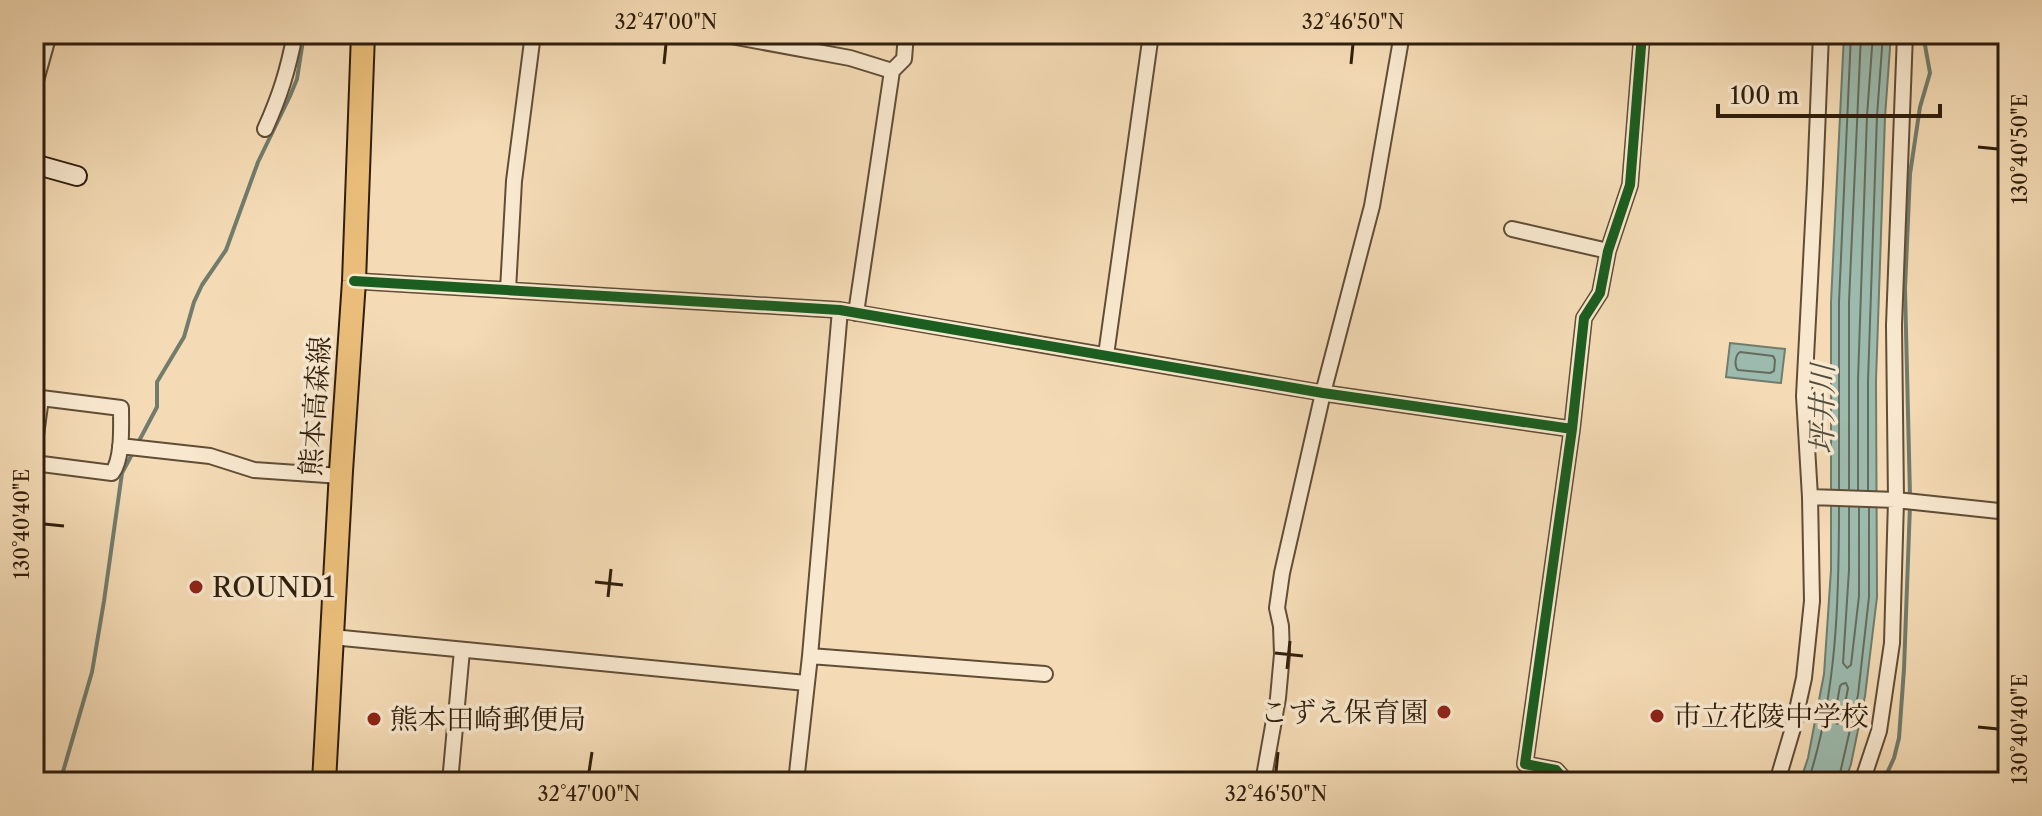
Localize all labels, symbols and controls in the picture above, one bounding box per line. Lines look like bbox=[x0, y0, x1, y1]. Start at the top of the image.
text: 32°47'00"N bbox=[615, 10, 717, 34]
text: 32°46'50"N bbox=[1302, 10, 1404, 34]
scale bar bbox=[1718, 68, 1940, 118]
text: 100 m bbox=[1730, 81, 1799, 110]
text: 130°40'50"E bbox=[2008, 94, 2032, 204]
street label: 熊本高森線 bbox=[293, 335, 337, 477]
water label: 坪井川 bbox=[1803, 361, 1841, 454]
text: 130°40'40"E bbox=[10, 469, 34, 579]
place label: ROUND1 bbox=[212, 570, 335, 604]
marker: ROUND1 bbox=[187, 578, 205, 596]
text: 130°40'40"E bbox=[2008, 674, 2032, 784]
place label: こずえ保育園 bbox=[1260, 695, 1428, 729]
place label: 市立花陵中学校 bbox=[1673, 699, 1869, 733]
place label: 熊本田崎郵便局 bbox=[390, 702, 586, 736]
marker: こずえ保育園 bbox=[1435, 703, 1453, 721]
marker: 市立花陵中学校 bbox=[1648, 707, 1666, 725]
marker: 熊本田崎郵便局 bbox=[365, 710, 383, 728]
text: 32°47'00"N bbox=[538, 782, 640, 806]
text: 32°46'50"N bbox=[1225, 782, 1327, 806]

